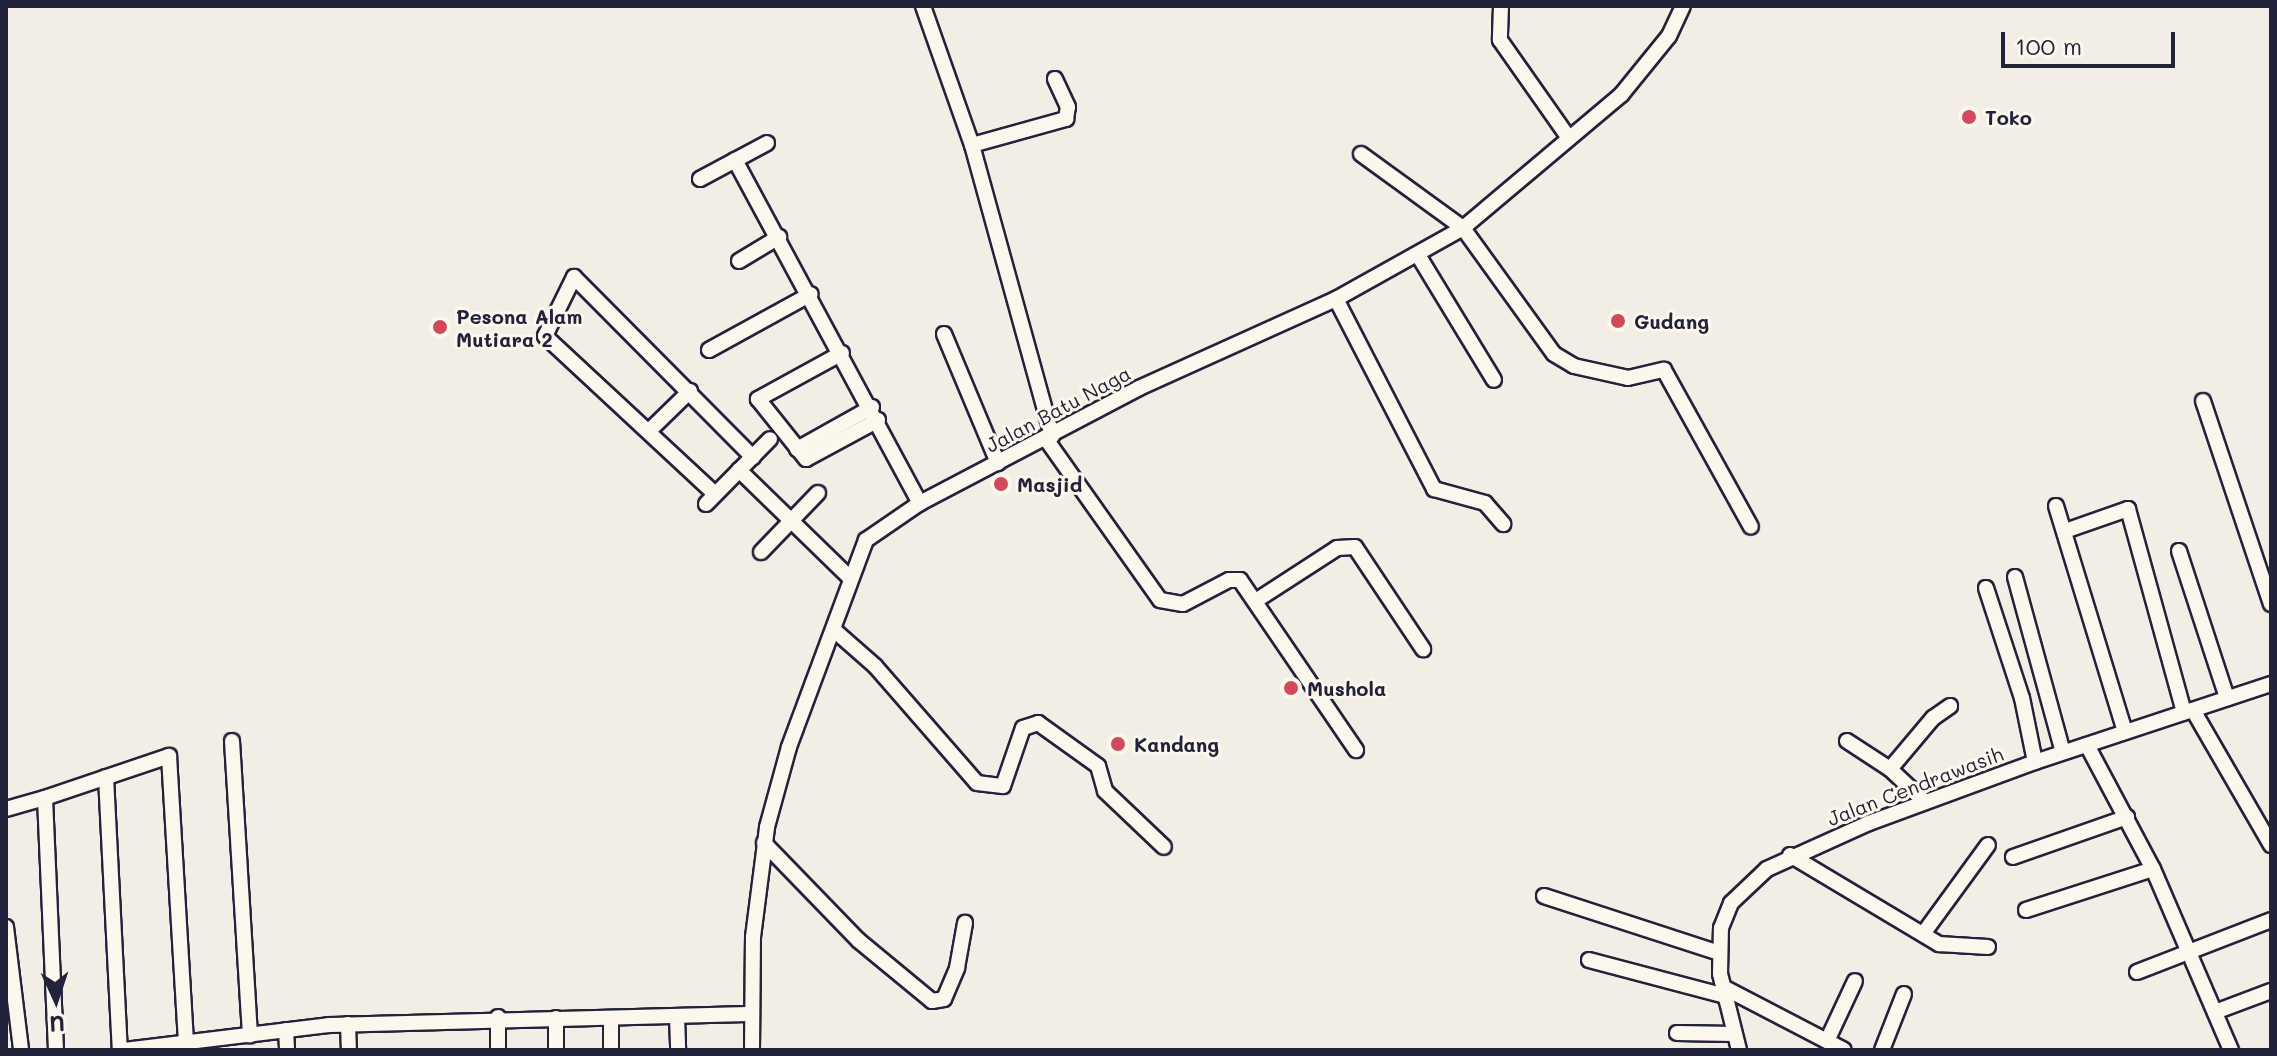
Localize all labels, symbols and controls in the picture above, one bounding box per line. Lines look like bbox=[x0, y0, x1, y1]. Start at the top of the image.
scale bar bbox=[2005, 16, 2179, 66]
text: 100 m bbox=[2015, 30, 2082, 61]
place label: Toko bbox=[1985, 105, 2032, 129]
marker: Toko bbox=[1960, 108, 1978, 126]
place label: Pesona Alam Mutiara 2 bbox=[456, 304, 582, 351]
place label: Gudang bbox=[1634, 309, 1709, 333]
marker: Gudang bbox=[1609, 312, 1627, 330]
marker: Pesona Alam Mutiara 2 bbox=[431, 318, 449, 336]
street label: Jalan Batu Naga bbox=[981, 361, 1135, 457]
place label: Masjid bbox=[1017, 472, 1082, 496]
marker: Masjid bbox=[992, 475, 1010, 493]
place label: Mushola bbox=[1307, 676, 1386, 700]
marker: Mushola bbox=[1282, 679, 1300, 697]
place label: Kandang bbox=[1134, 732, 1219, 756]
marker: Kandang bbox=[1109, 735, 1127, 753]
street label: Jalan Cendrawasih bbox=[1824, 741, 2006, 831]
north arrow bbox=[16, 960, 96, 1040]
text: U bbox=[49, 1010, 66, 1039]

